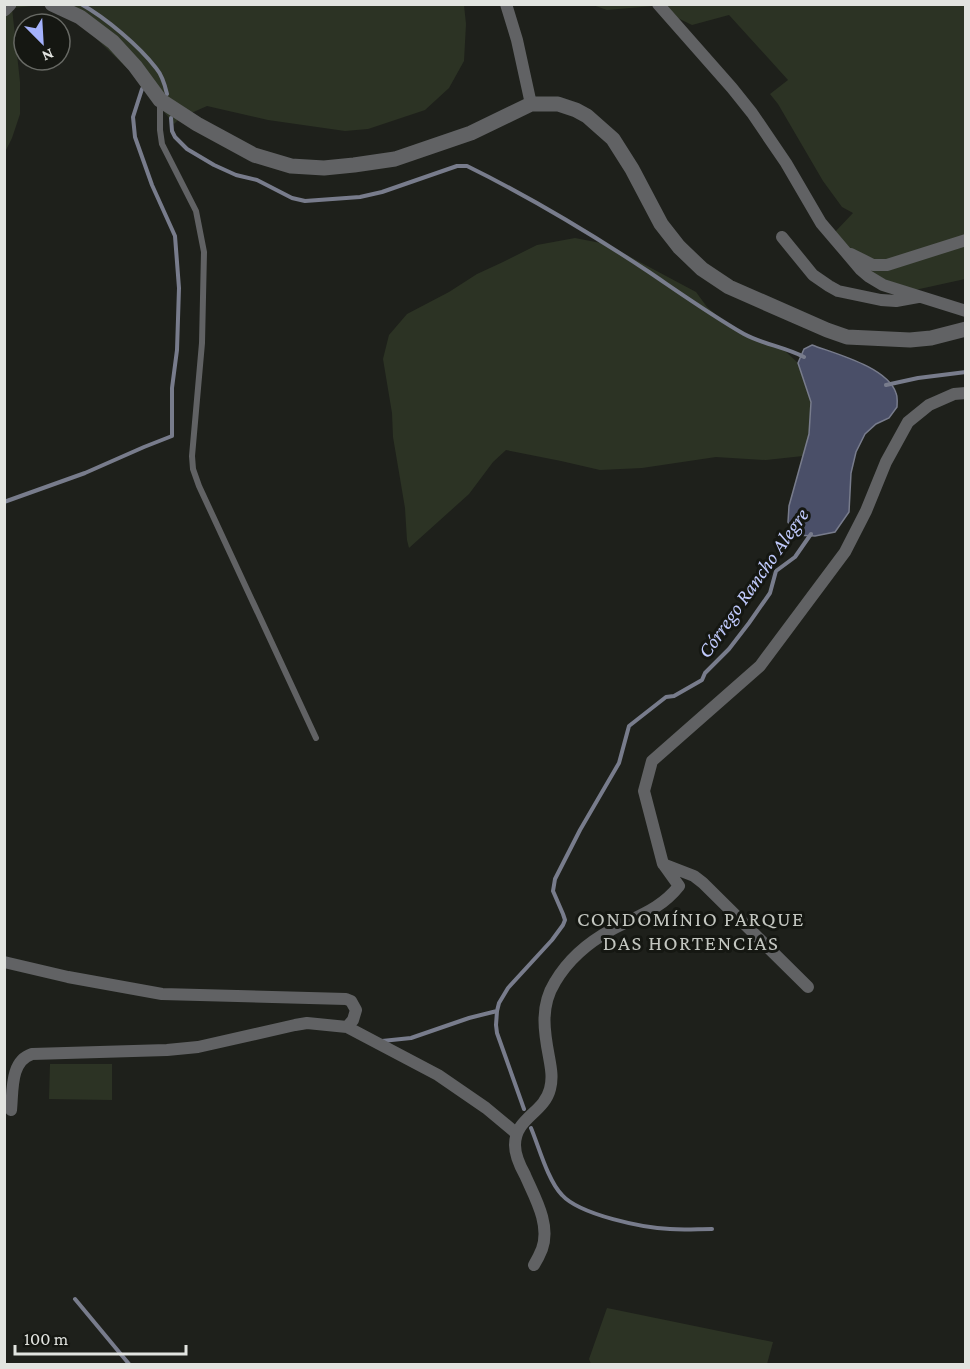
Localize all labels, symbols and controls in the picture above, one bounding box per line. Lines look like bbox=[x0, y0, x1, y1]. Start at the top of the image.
north arrow bbox=[12, 12, 72, 72]
text: N bbox=[39, 45, 56, 65]
water label: Córrego Rancho Alegre bbox=[692, 504, 814, 662]
district label: CONDOMÍNIO PARQUE DAS HORTENCIAS bbox=[577, 907, 805, 955]
scale bar bbox=[15, 1318, 186, 1356]
text: 100 m bbox=[24, 1329, 69, 1349]

